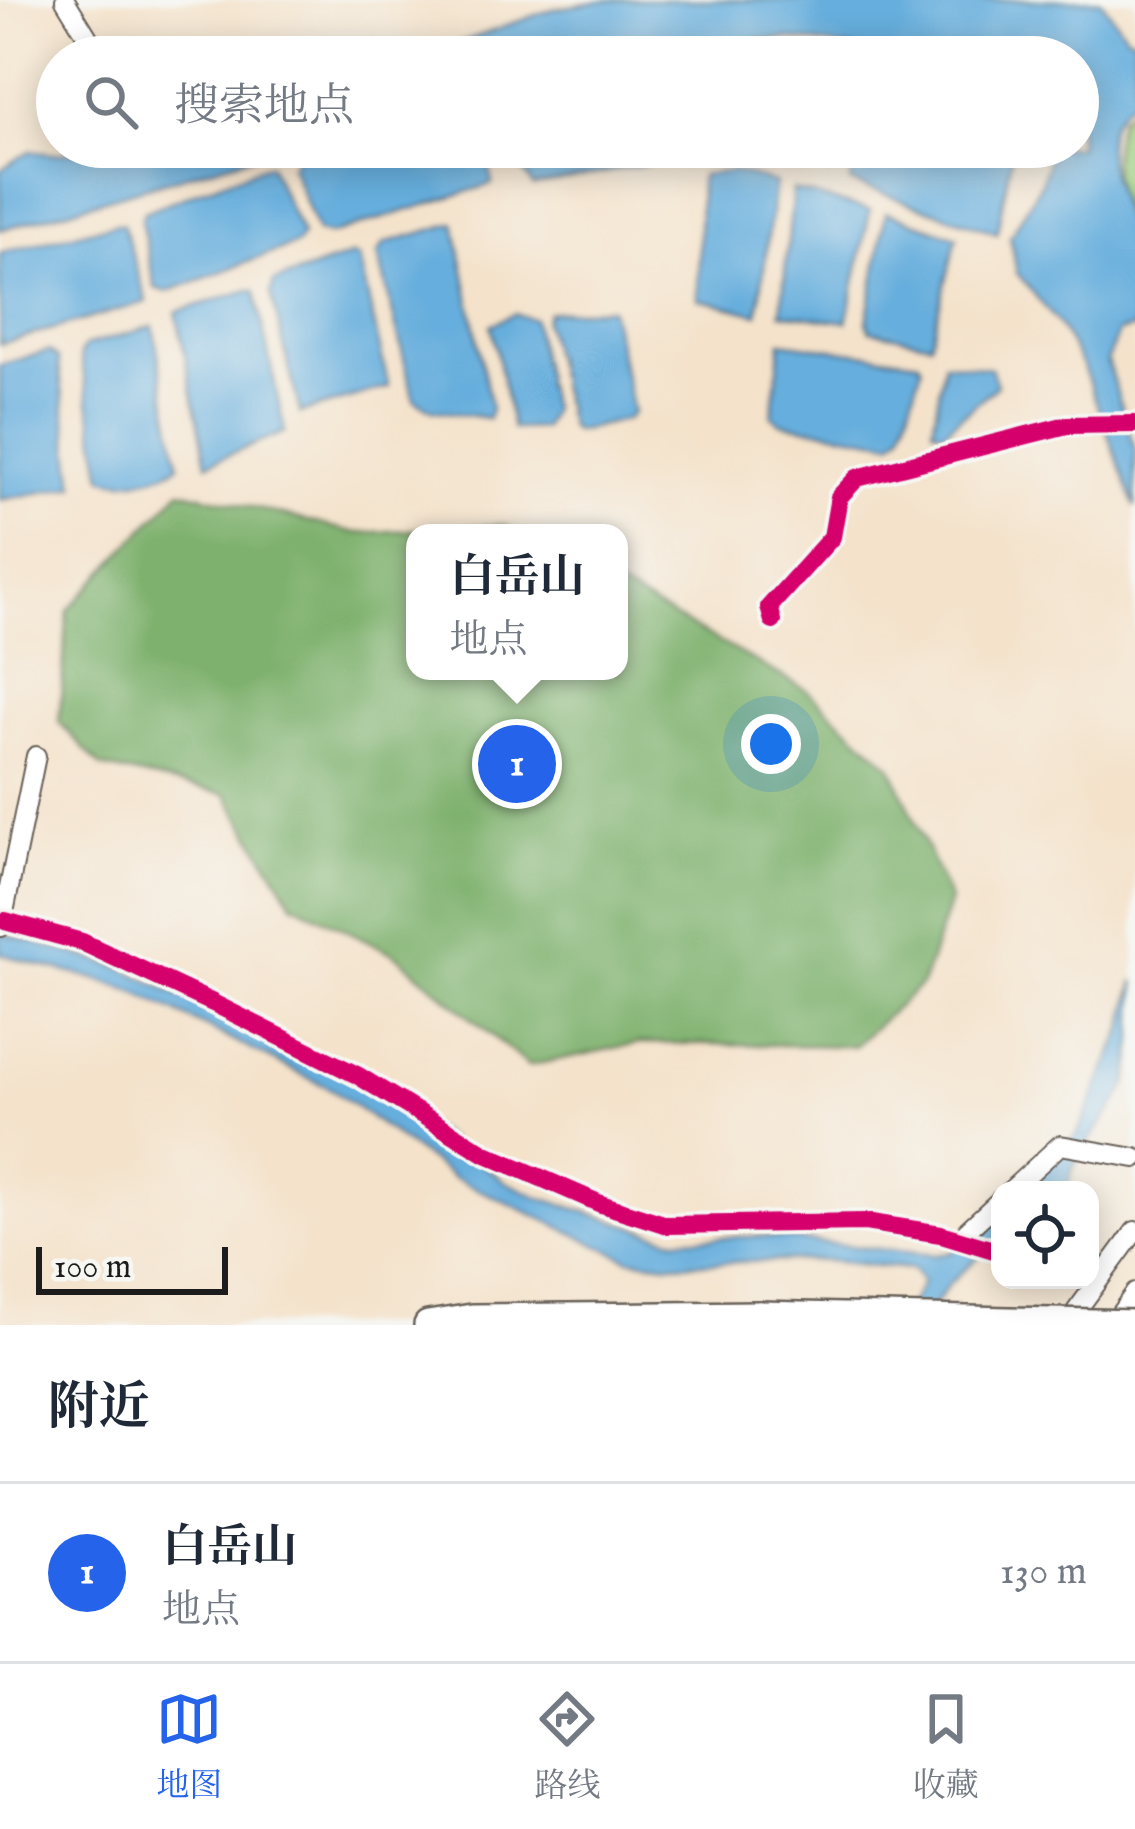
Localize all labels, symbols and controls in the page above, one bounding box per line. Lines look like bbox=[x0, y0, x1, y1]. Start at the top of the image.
search box bbox=[36, 36, 1099, 168]
icon: search bbox=[78, 69, 144, 135]
text: 搜索地点 bbox=[174, 79, 354, 136]
popup bbox=[406, 524, 628, 680]
text: 白岳山 bbox=[449, 550, 585, 607]
text: 地点 bbox=[449, 617, 528, 666]
your location bbox=[741, 714, 801, 774]
pin: 1 bbox=[478, 719, 556, 809]
map controls bbox=[991, 1181, 1099, 1289]
button: locate bbox=[991, 1181, 1099, 1289]
scale bar bbox=[36, 1241, 228, 1294]
text: 100 m bbox=[54, 1247, 131, 1289]
text: 附近 bbox=[48, 1377, 150, 1442]
text: 白岳山 bbox=[162, 1520, 297, 1577]
text: 1 bbox=[80, 1548, 94, 1597]
text: 130 m bbox=[1000, 1548, 1087, 1597]
text: 地点 bbox=[162, 1587, 240, 1636]
tab: 地图 bbox=[156, 1686, 222, 1808]
tab: 路线 bbox=[534, 1686, 600, 1808]
tab: 收藏 bbox=[913, 1686, 979, 1808]

